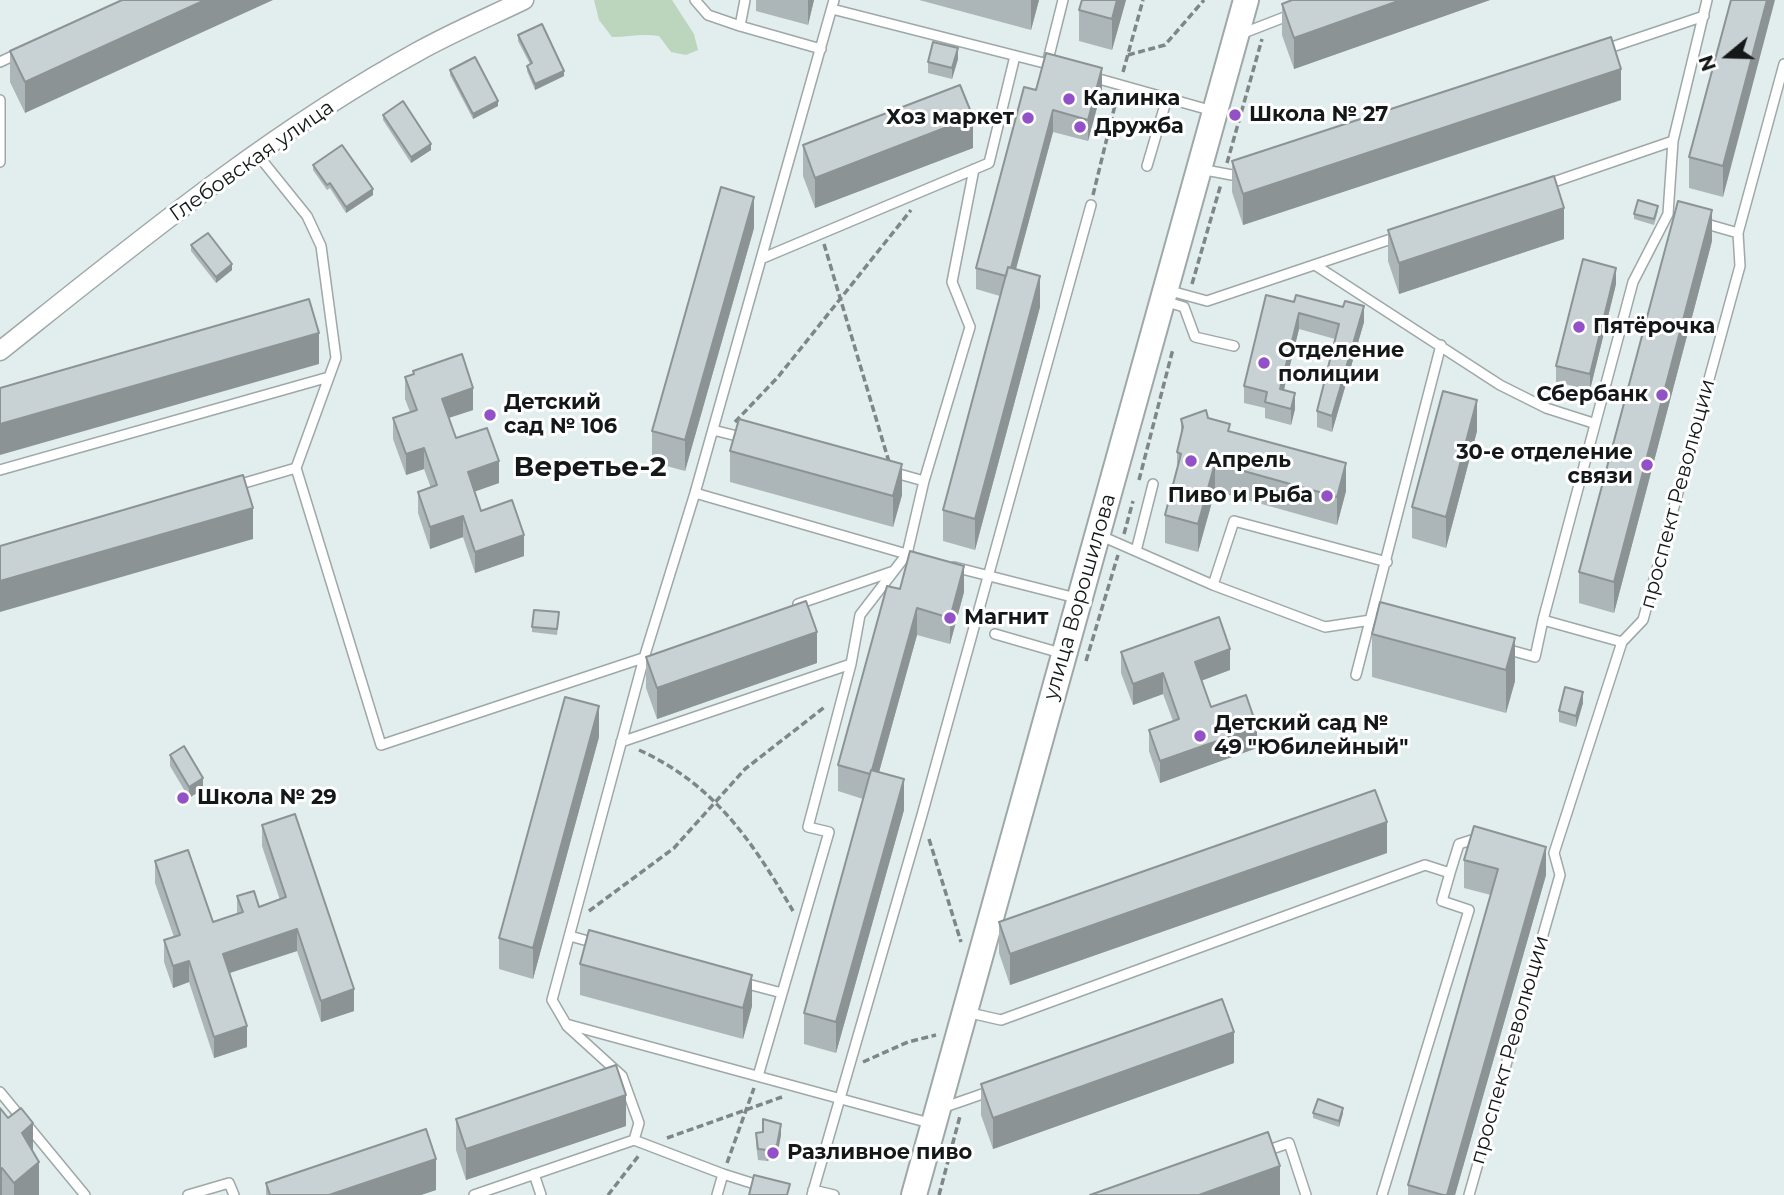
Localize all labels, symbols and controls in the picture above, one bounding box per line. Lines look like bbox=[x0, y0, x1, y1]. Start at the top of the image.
north arrow bbox=[1693, 21, 1763, 91]
text: N bbox=[1694, 52, 1721, 74]
place label: Калинка bbox=[1083, 86, 1180, 112]
marker: Калинка bbox=[1061, 91, 1077, 107]
street label: Глебовская улица bbox=[165, 95, 339, 227]
place label: Школа № 27 bbox=[1249, 102, 1388, 128]
place label: Хоз маркет bbox=[886, 105, 1014, 131]
marker: Школа № 27 bbox=[1227, 107, 1243, 123]
marker: Хоз маркет bbox=[1020, 110, 1036, 126]
place label: Дружба bbox=[1094, 114, 1184, 140]
marker: Дружба bbox=[1072, 119, 1088, 135]
place label: Пятёрочка bbox=[1593, 314, 1715, 340]
marker: Пятёрочка bbox=[1571, 319, 1587, 335]
place label: Отделение полиции bbox=[1278, 338, 1405, 388]
marker: Отделение полиции bbox=[1256, 355, 1272, 371]
street label: проспект Революции bbox=[1635, 376, 1721, 612]
place label: Сбербанк bbox=[1537, 382, 1648, 408]
marker: Сбербанк bbox=[1654, 387, 1670, 403]
place label: Детский сад № 106 bbox=[504, 390, 617, 440]
marker: Детский сад № 106 bbox=[482, 407, 498, 423]
place label: 30-е отделение связи bbox=[1456, 440, 1633, 490]
place label: Апрель bbox=[1205, 448, 1291, 474]
district label: Веретье-2 bbox=[514, 451, 666, 485]
marker: Апрель bbox=[1183, 453, 1199, 469]
marker: 30-е отделение связи bbox=[1639, 457, 1655, 473]
place label: Пиво и Рыба bbox=[1168, 483, 1313, 509]
marker: Пиво и Рыба bbox=[1319, 488, 1335, 504]
street label: улица Ворошилова bbox=[1038, 491, 1122, 703]
place label: Магнит bbox=[964, 605, 1048, 631]
marker: Магнит bbox=[942, 610, 958, 626]
place label: Детский сад № 49 "Юбилейный" bbox=[1214, 711, 1408, 761]
marker: Детский сад № 49 "Юбилейный" bbox=[1192, 728, 1208, 744]
place label: Школа № 29 bbox=[197, 785, 337, 811]
marker: Школа № 29 bbox=[175, 790, 191, 806]
street label: проспект Революции bbox=[1465, 933, 1555, 1167]
place label: Разливное пиво bbox=[787, 1140, 972, 1166]
marker: Разливное пиво bbox=[765, 1145, 781, 1161]

